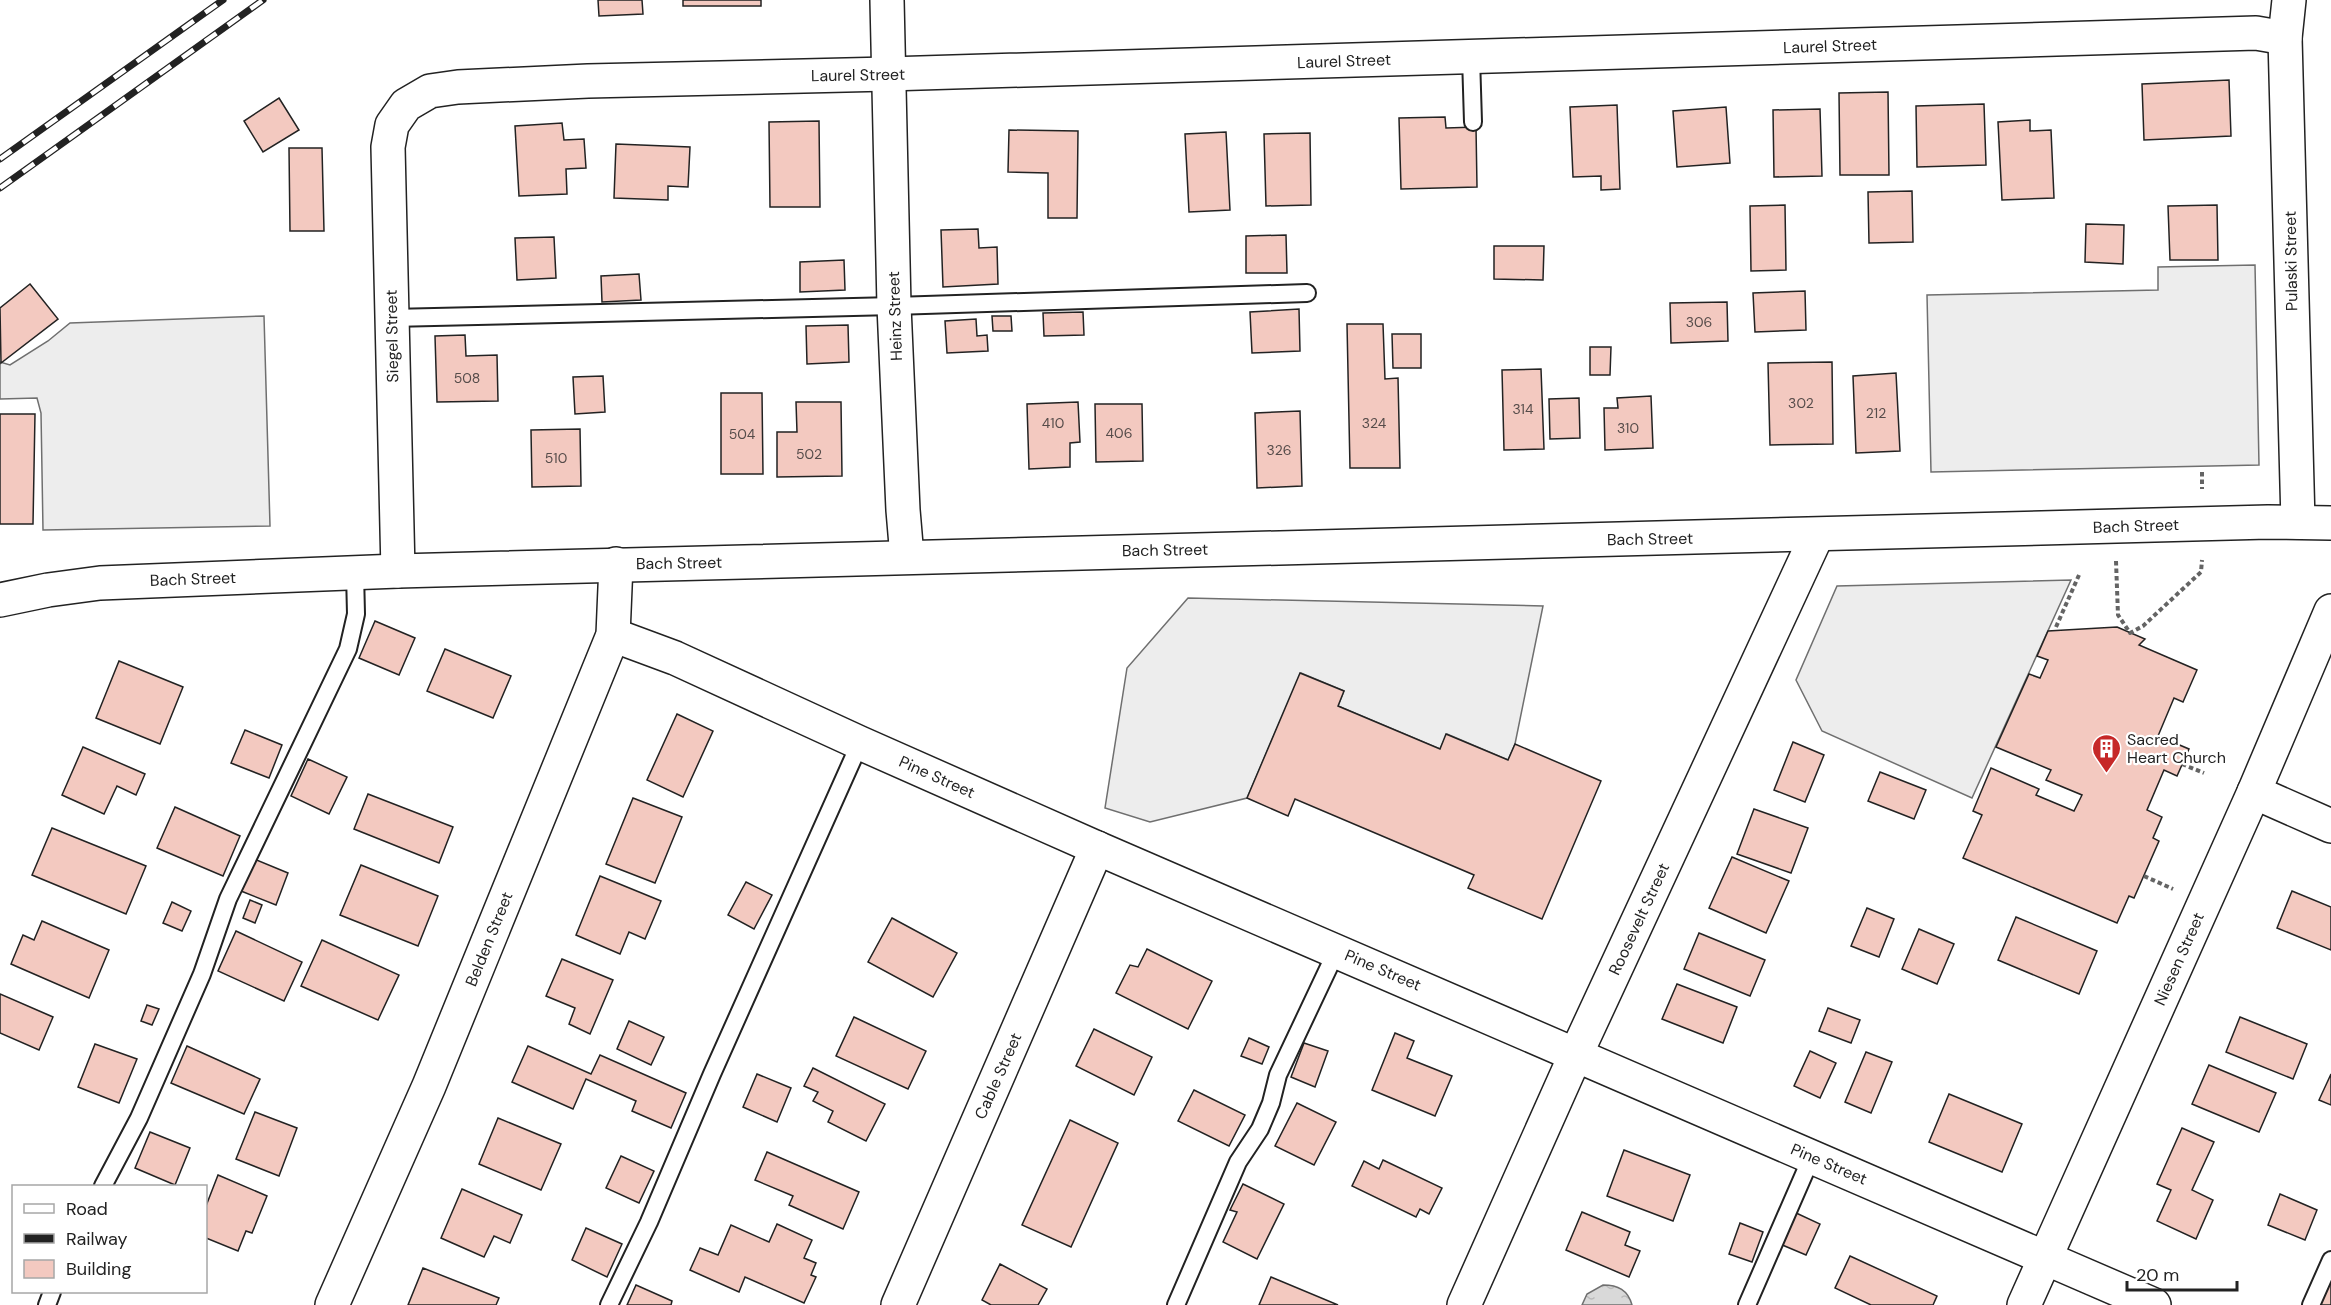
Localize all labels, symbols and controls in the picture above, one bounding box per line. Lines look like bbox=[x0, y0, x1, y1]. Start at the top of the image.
street label: Laurel Street bbox=[1783, 34, 1877, 58]
street label: Laurel Street bbox=[1297, 49, 1391, 73]
street label: Laurel Street bbox=[811, 64, 905, 86]
street label: Pulaski Street bbox=[2280, 211, 2302, 311]
street label: Heinz Street bbox=[883, 271, 907, 361]
street label: Siegel Street bbox=[381, 289, 403, 383]
house number: 306 bbox=[1686, 313, 1712, 331]
house number: 508 bbox=[454, 369, 480, 387]
house number: 302 bbox=[1788, 394, 1814, 412]
house number: 314 bbox=[1513, 400, 1534, 418]
house number: 212 bbox=[1866, 404, 1886, 422]
house number: 410 bbox=[1042, 414, 1064, 432]
house number: 324 bbox=[1362, 414, 1387, 432]
house number: 310 bbox=[1617, 419, 1639, 437]
house number: 406 bbox=[1106, 424, 1132, 442]
house number: 504 bbox=[729, 425, 756, 443]
house number: 326 bbox=[1266, 441, 1292, 459]
house number: 502 bbox=[796, 445, 822, 463]
house number: 510 bbox=[545, 449, 567, 467]
street label: Bach Street bbox=[2093, 514, 2179, 538]
street label: Bach Street bbox=[1607, 528, 1693, 550]
street label: Bach Street bbox=[1122, 539, 1208, 561]
street label: Bach Street bbox=[636, 552, 722, 574]
street label: Bach Street bbox=[150, 567, 236, 591]
place label: Sacred Heart Church bbox=[2127, 729, 2226, 768]
building icon: Sacred Heart Church bbox=[2090, 732, 2122, 774]
street label: Pine Street bbox=[896, 751, 978, 803]
street label: Roosevelt Street bbox=[1604, 860, 1674, 978]
street label: Belden Street bbox=[460, 889, 518, 989]
street label: Niesen Street bbox=[2149, 909, 2209, 1009]
street label: Pine Street bbox=[1342, 945, 1424, 995]
street label: Cable Street bbox=[970, 1029, 1026, 1123]
street label: Pine Street bbox=[1788, 1139, 1870, 1189]
legend bbox=[12, 1185, 207, 1293]
text: Road bbox=[66, 1197, 108, 1221]
text: Railway bbox=[66, 1227, 128, 1251]
scale bar bbox=[2127, 1254, 2236, 1292]
text: Building bbox=[66, 1257, 131, 1281]
text: 20 m bbox=[2136, 1263, 2179, 1287]

